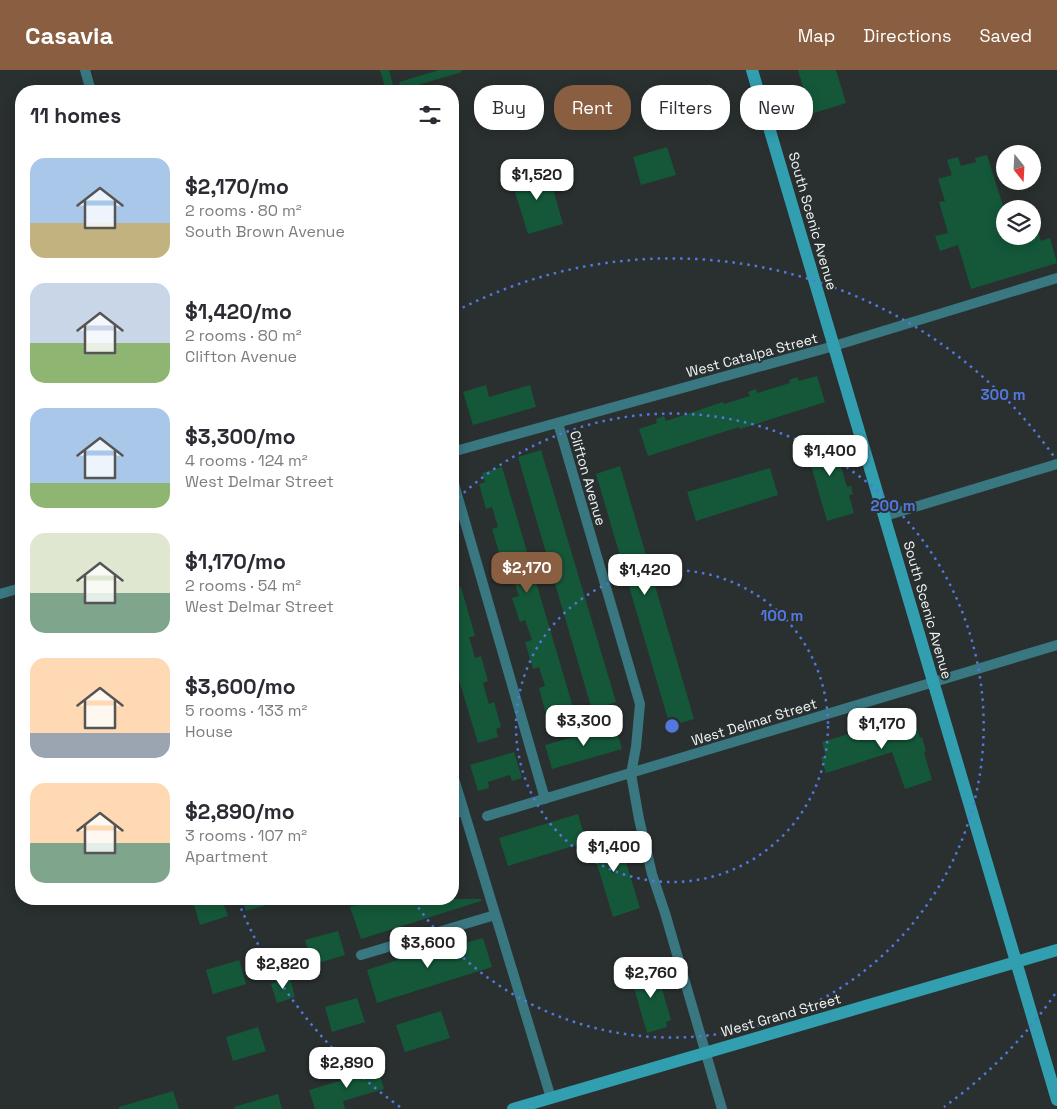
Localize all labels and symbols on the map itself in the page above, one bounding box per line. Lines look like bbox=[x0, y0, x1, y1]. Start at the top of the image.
north arrow bbox=[996, 145, 1041, 190]
street label: South Scenic Avenue bbox=[785, 150, 841, 292]
pin: $1,520 bbox=[496, 158, 578, 201]
street label: West Catalpa Street bbox=[684, 329, 820, 381]
text: 300 m bbox=[980, 385, 1026, 404]
street label: Clifton Avenue bbox=[566, 428, 610, 528]
pin: $1,400 bbox=[789, 434, 871, 477]
text: 200 m bbox=[871, 496, 915, 515]
street label: South Scenic Avenue bbox=[900, 539, 956, 681]
pin: $2,170 bbox=[486, 552, 568, 594]
pin: $1,420 bbox=[604, 554, 686, 596]
text: 100 m bbox=[761, 606, 803, 625]
street label: West Delmar Street bbox=[689, 694, 819, 750]
pin: $3,300 bbox=[543, 704, 625, 747]
pin: $1,170 bbox=[841, 708, 923, 750]
centre of rings bbox=[663, 717, 681, 735]
pin: $1,400 bbox=[573, 830, 655, 873]
pin: $3,600 bbox=[387, 926, 469, 969]
pin: $2,820 bbox=[242, 948, 324, 990]
pin: $2,760 bbox=[610, 956, 692, 999]
street label: West Grand Street bbox=[719, 989, 843, 1041]
pin: $2,890 bbox=[306, 1046, 388, 1089]

